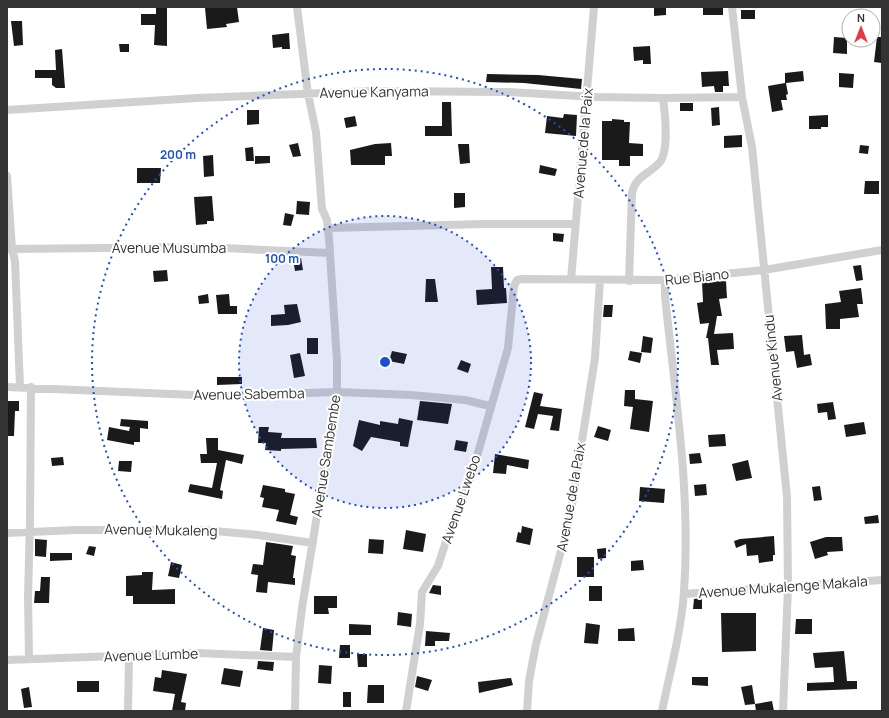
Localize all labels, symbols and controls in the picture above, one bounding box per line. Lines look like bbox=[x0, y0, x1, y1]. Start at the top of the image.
north arrow bbox=[841, 8, 881, 48]
text: N bbox=[857, 10, 865, 25]
street label: Avenue Kanyama bbox=[319, 81, 429, 102]
street label: Avenue de la Paix bbox=[568, 87, 597, 199]
text: 200 m bbox=[160, 146, 196, 163]
street label: Avenue Musumba bbox=[112, 238, 226, 257]
text: 100 m bbox=[265, 250, 299, 267]
street label: Rue Biano bbox=[664, 264, 730, 289]
street label: Avenue Kindu bbox=[758, 314, 787, 402]
centre of rings bbox=[378, 355, 392, 369]
street label: Avenue Sabemba bbox=[193, 383, 305, 404]
street label: Avenue Sambembe bbox=[306, 393, 345, 518]
street label: Avenue de la Paix bbox=[552, 440, 590, 553]
street label: Avenue Lwebo bbox=[436, 452, 485, 546]
street label: Avenue Mukaleng bbox=[104, 519, 218, 540]
street label: Avenue Mukalenge Makala bbox=[698, 571, 868, 602]
street label: Avenue Lumbe bbox=[103, 643, 199, 666]

